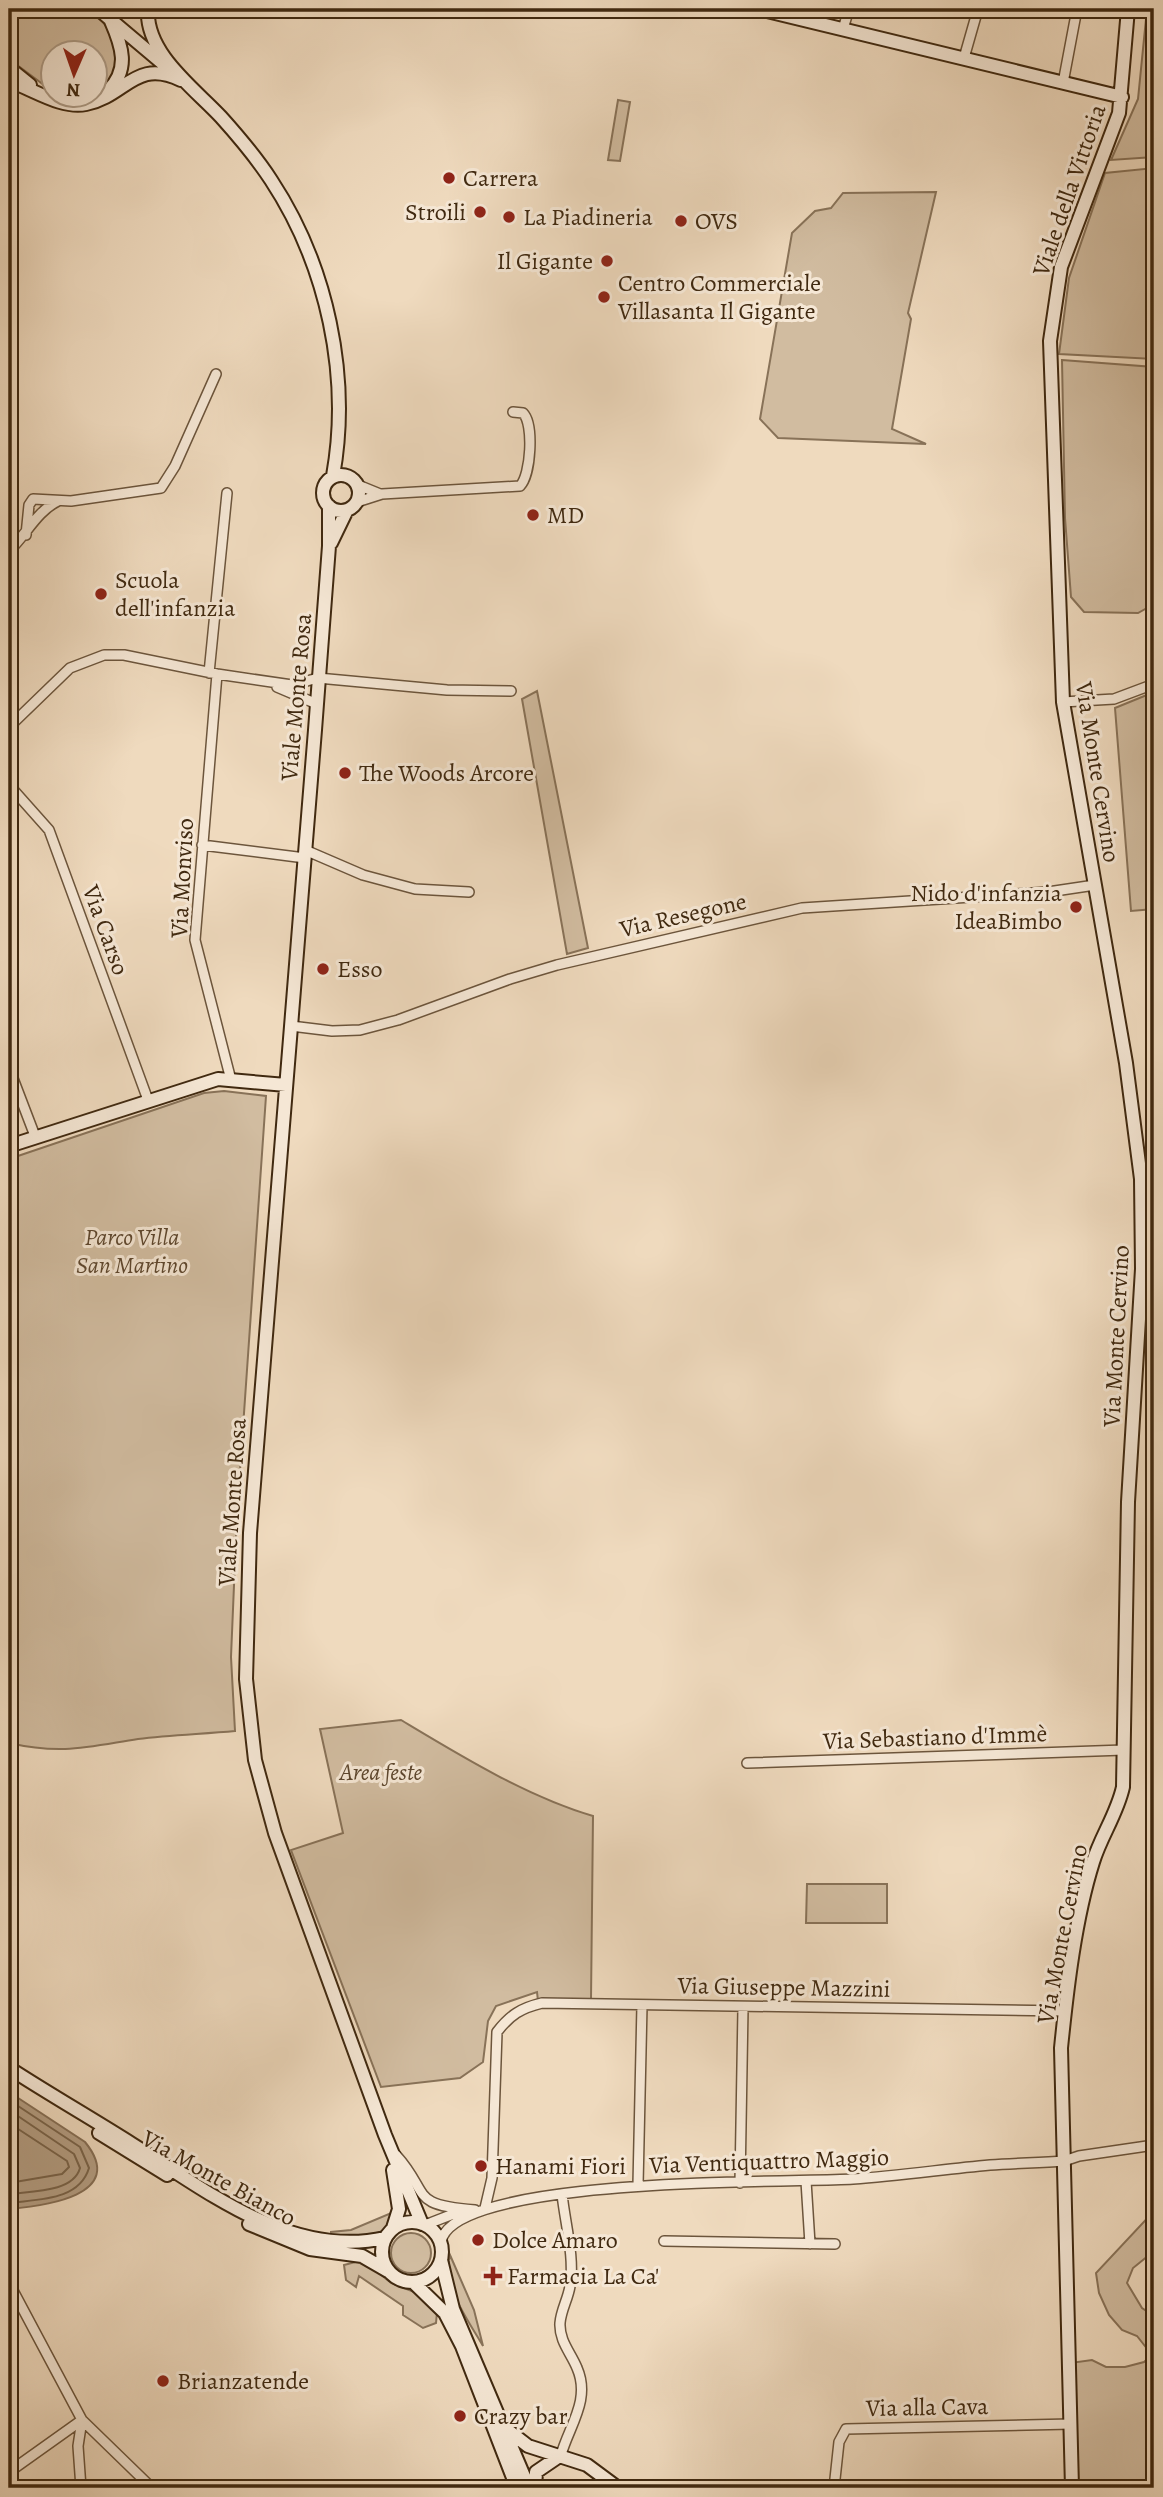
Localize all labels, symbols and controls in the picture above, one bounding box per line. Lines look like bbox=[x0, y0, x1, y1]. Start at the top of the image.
north arrow bbox=[38, 38, 108, 108]
text: N bbox=[66, 77, 81, 103]
street label: Viale della Vittoria bbox=[1024, 99, 1114, 281]
place label: Carrera bbox=[463, 162, 539, 194]
marker: Carrera bbox=[441, 170, 457, 186]
place label: Stroili bbox=[405, 196, 466, 228]
place label: La Piadineria bbox=[523, 201, 654, 233]
marker: Stroili bbox=[472, 204, 488, 220]
place label: OVS bbox=[695, 205, 738, 237]
marker: La Piadineria bbox=[501, 209, 517, 225]
marker: OVS bbox=[673, 213, 689, 229]
place label: Il Gigante bbox=[497, 245, 593, 277]
marker: Il Gigante bbox=[599, 253, 615, 269]
place label: Centro Commerciale Villasanta Il Gigante bbox=[617, 267, 821, 327]
marker: Centro Commerciale Villasanta Il Gigante bbox=[596, 289, 612, 305]
place label: MD bbox=[547, 499, 584, 531]
marker: MD bbox=[525, 507, 541, 523]
place label: Scuola dell'infanzia bbox=[115, 564, 236, 624]
marker: Scuola dell'infanzia bbox=[93, 586, 109, 602]
street label: Viale Monte Rosa bbox=[273, 611, 319, 783]
street label: Via Monte Cervino bbox=[1068, 679, 1128, 865]
place label: The Woods Arcore bbox=[359, 757, 534, 789]
marker: The Woods Arcore bbox=[337, 765, 353, 781]
street label: Via Monviso bbox=[163, 817, 201, 940]
place label: Nido d'infanzia IdeaBimbo bbox=[911, 877, 1063, 937]
street label: Via Carso bbox=[75, 880, 137, 979]
street label: Via Resegone bbox=[616, 885, 750, 945]
marker: Nido d'infanzia IdeaBimbo bbox=[1068, 899, 1084, 915]
place label: Esso bbox=[337, 953, 382, 985]
marker: Esso bbox=[315, 961, 331, 977]
park label: Parco Villa San Martino bbox=[76, 1221, 188, 1281]
street label: Via Monte Cervino bbox=[1095, 1244, 1137, 1429]
street label: Viale Monte Rosa bbox=[210, 1416, 254, 1588]
street label: Via Sebastiano d'Immè bbox=[821, 1717, 1048, 1757]
park label: Area feste bbox=[338, 1756, 423, 1788]
street label: Via Monte Cervino bbox=[1029, 1841, 1095, 2027]
street label: Via Giuseppe Mazzini bbox=[676, 1969, 891, 2005]
street label: Via Monte Bianco bbox=[135, 2122, 302, 2234]
street label: Via Ventiquattro Maggio bbox=[648, 2141, 889, 2181]
place label: Hanami Fiori bbox=[495, 2150, 626, 2182]
marker: Hanami Fiori bbox=[473, 2158, 489, 2174]
place label: Dolce Amaro bbox=[492, 2224, 618, 2256]
marker: Dolce Amaro bbox=[470, 2232, 486, 2248]
place label: Farmacia La Ca' bbox=[507, 2260, 659, 2292]
marker: Farmacia La Ca' bbox=[485, 2268, 501, 2284]
place label: Brianzatende bbox=[177, 2365, 309, 2397]
marker: Brianzatende bbox=[155, 2373, 171, 2389]
street label: Via alla Cava bbox=[865, 2390, 989, 2424]
place label: Crazy bar bbox=[474, 2400, 568, 2432]
marker: Crazy bar bbox=[452, 2408, 468, 2424]

